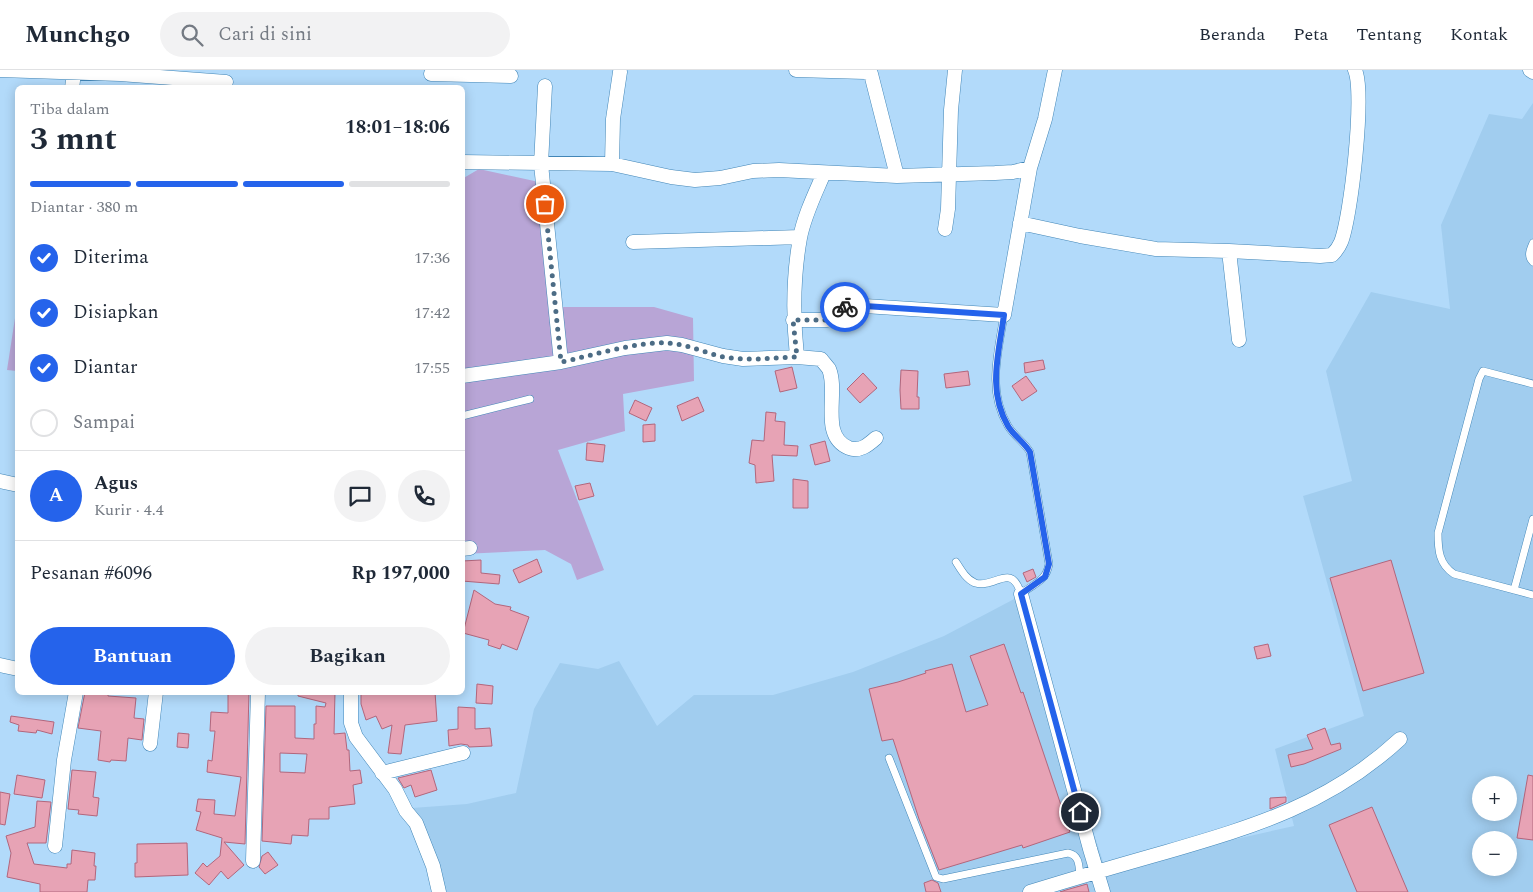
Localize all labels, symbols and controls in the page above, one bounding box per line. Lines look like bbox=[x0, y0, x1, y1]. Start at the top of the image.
search box bbox=[160, 12, 510, 57]
text: Munchgo bbox=[25, 17, 130, 53]
text: Cari di sini bbox=[218, 20, 312, 49]
icon: search bbox=[178, 21, 206, 49]
text: Beranda bbox=[1199, 21, 1265, 48]
text: Peta bbox=[1293, 21, 1328, 48]
text: Tentang bbox=[1356, 21, 1422, 48]
text: Kontak bbox=[1450, 21, 1508, 48]
text: Tiba dalam bbox=[30, 97, 110, 121]
text: 18:01–18:06 bbox=[345, 113, 450, 142]
text: 3 mnt bbox=[30, 115, 117, 164]
pin bbox=[524, 183, 566, 225]
icon: bag bbox=[531, 190, 559, 218]
text: Diantar · 380 m bbox=[30, 195, 138, 219]
text: Diterima bbox=[73, 243, 149, 272]
icon: check bbox=[30, 244, 58, 272]
text: 17:36 bbox=[414, 246, 450, 270]
courier bbox=[820, 282, 870, 332]
icon: bike bbox=[831, 293, 859, 321]
text: Disiapkan bbox=[73, 298, 159, 327]
icon: check bbox=[30, 299, 58, 327]
text: 17:42 bbox=[414, 301, 450, 325]
text: Diantar bbox=[73, 353, 138, 382]
icon: check bbox=[30, 354, 58, 382]
text: 17:55 bbox=[414, 356, 450, 380]
text: Sampai bbox=[73, 408, 135, 437]
text: Agus bbox=[94, 469, 138, 498]
button: chat bbox=[334, 470, 386, 522]
button: phone bbox=[398, 470, 450, 522]
text: A bbox=[49, 481, 63, 510]
text: Kurir · 4.4 bbox=[94, 498, 164, 522]
text: Pesanan #6096 bbox=[30, 559, 152, 588]
text: Rp 197,000 bbox=[351, 559, 450, 588]
button: Bantuan bbox=[30, 627, 235, 685]
button: Bagikan bbox=[245, 627, 450, 685]
map controls bbox=[1472, 776, 1517, 876]
button: + bbox=[1472, 776, 1517, 821]
pin bbox=[1059, 791, 1101, 833]
icon: home bbox=[1066, 798, 1094, 826]
button: − bbox=[1472, 831, 1517, 876]

